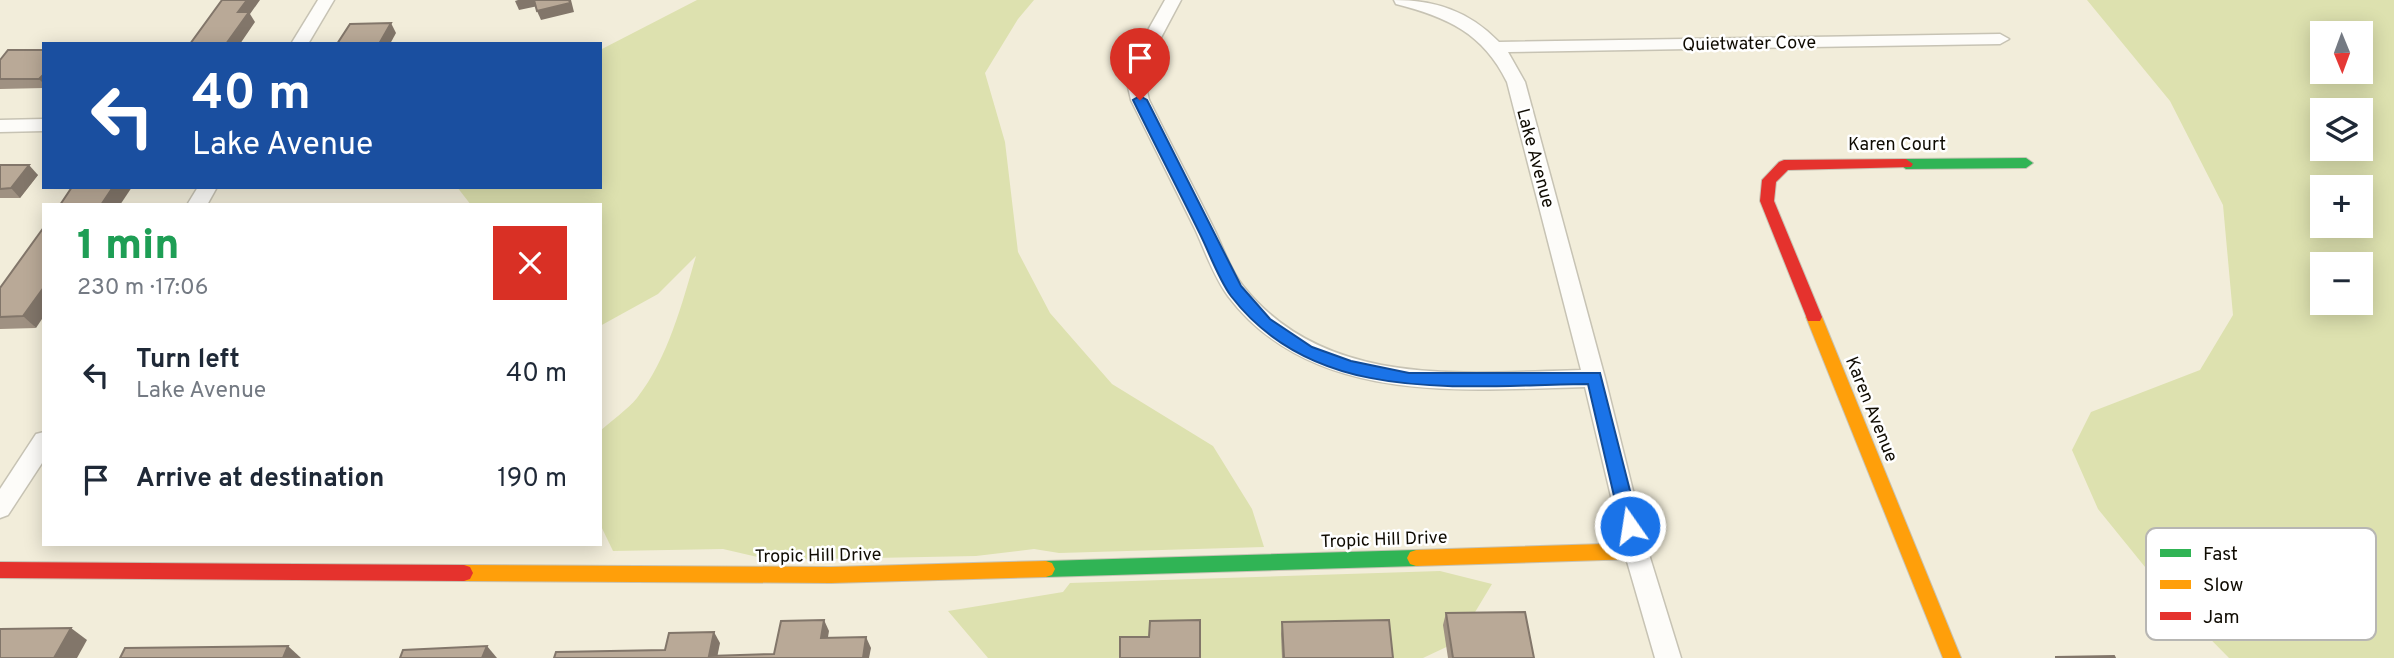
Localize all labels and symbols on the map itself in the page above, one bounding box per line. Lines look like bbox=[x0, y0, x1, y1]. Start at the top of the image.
north arrow bbox=[2310, 21, 2373, 84]
pin bbox=[1110, 28, 1170, 100]
street label: Quietwater Cove bbox=[1682, 32, 1816, 57]
street label: Lake Avenue bbox=[1510, 106, 1559, 211]
street label: Karen Court bbox=[1848, 134, 1946, 157]
street label: Karen Avenue bbox=[1839, 354, 1902, 466]
position arrow bbox=[1593, 489, 1667, 563]
street label: Tropic Hill Drive bbox=[1320, 527, 1448, 554]
legend bbox=[2146, 528, 2376, 640]
text: Fast bbox=[2203, 543, 2238, 567]
street label: Tropic Hill Drive bbox=[754, 544, 882, 569]
text: Slow bbox=[2203, 574, 2243, 598]
text: Jam bbox=[2203, 606, 2240, 630]

